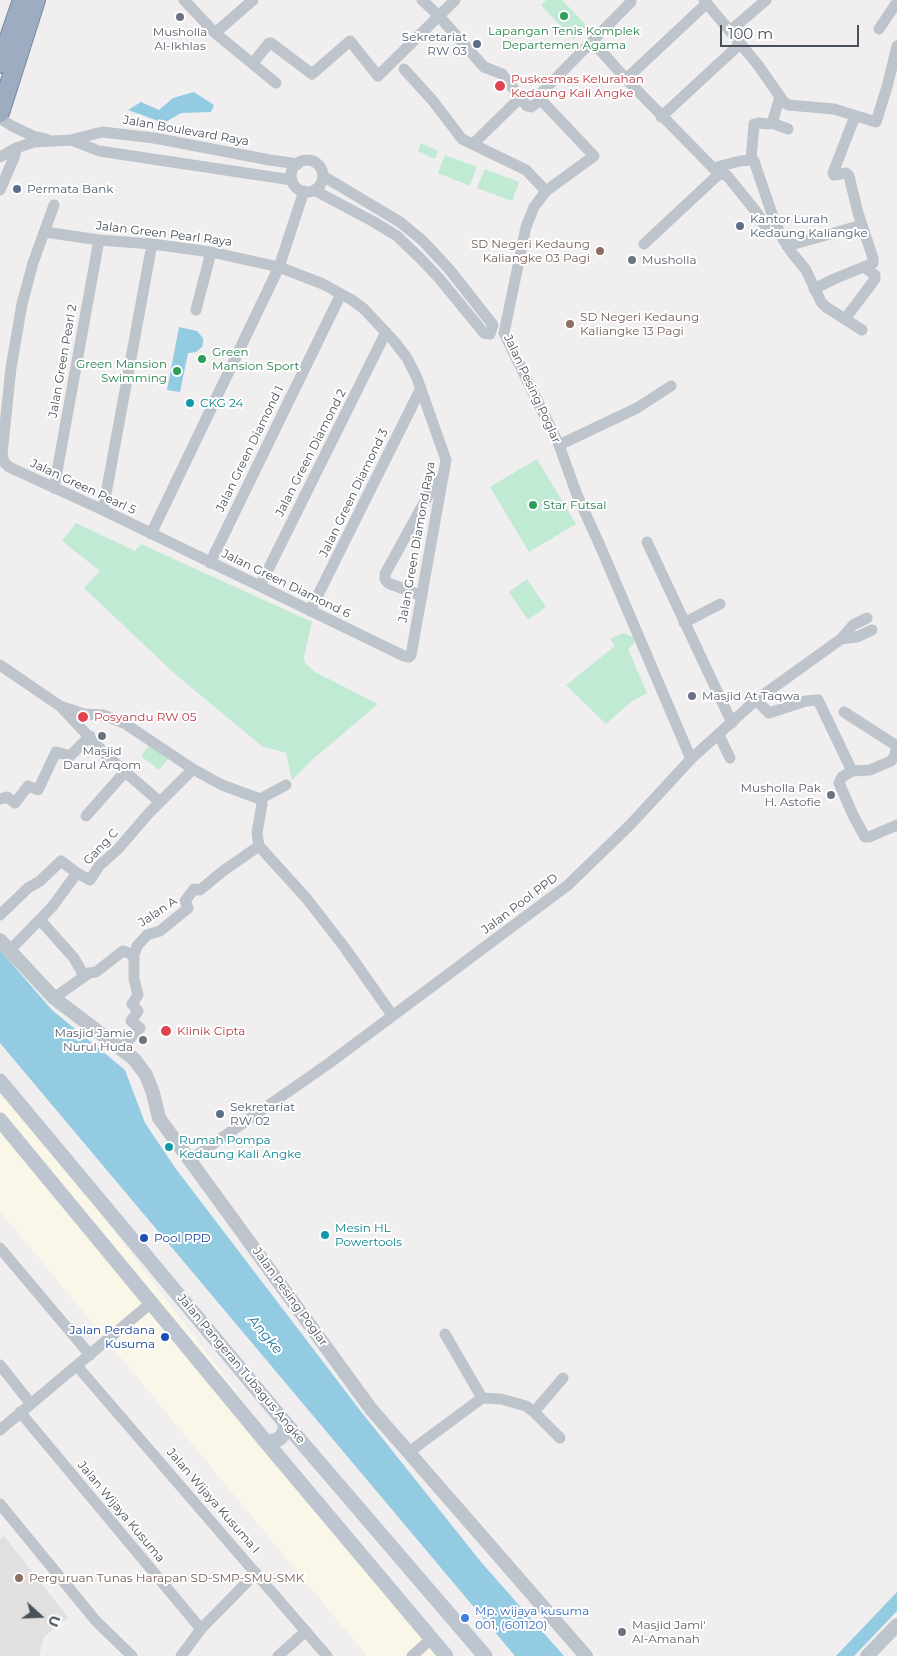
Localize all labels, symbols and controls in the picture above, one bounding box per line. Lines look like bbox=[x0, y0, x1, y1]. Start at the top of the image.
marker: Lapangan Tenis Komplek Departemen Agama bbox=[558, 10, 570, 22]
marker: Musholla Al-Ikhlas bbox=[174, 11, 186, 23]
scale bar bbox=[722, 15, 861, 47]
place label: Lapangan Tenis Komplek Departemen Agama bbox=[488, 24, 640, 52]
text: 100 m bbox=[728, 24, 773, 43]
place label: Musholla Al-Ikhlas bbox=[153, 25, 207, 53]
place label: Sekretariat RW 03 bbox=[402, 30, 467, 58]
marker: Sekretariat RW 03 bbox=[471, 38, 483, 50]
place label: Puskesmas Kelurahan Kedaung Kali Angke bbox=[511, 72, 644, 100]
marker: Puskesmas Kelurahan Kedaung Kali Angke bbox=[493, 79, 507, 93]
street label: Jalan Boulevard Raya bbox=[122, 113, 250, 149]
place label: Permata Bank bbox=[27, 182, 114, 196]
marker: Permata Bank bbox=[11, 183, 23, 195]
place label: Kantor Lurah Kedaung Kaliangke bbox=[750, 212, 868, 240]
street label: Jalan Green Pearl Raya bbox=[95, 219, 233, 249]
marker: Kantor Lurah Kedaung Kaliangke bbox=[734, 220, 746, 232]
place label: SD Negeri Kedaung Kaliangke 03 Pagi bbox=[471, 237, 590, 265]
marker: SD Negeri Kedaung Kaliangke 03 Pagi bbox=[594, 245, 606, 257]
place label: Musholla bbox=[642, 253, 697, 267]
marker: Musholla bbox=[626, 254, 638, 266]
street label: Jalan Green Pearl 2 bbox=[46, 303, 80, 419]
place label: SD Negeri Kedaung Kaliangke 13 Pagi bbox=[580, 310, 699, 338]
marker: SD Negeri Kedaung Kaliangke 13 Pagi bbox=[564, 318, 576, 330]
street label: Jalan Pesing Poglar bbox=[500, 332, 564, 446]
place label: Green Mansion Sport bbox=[212, 345, 299, 373]
marker: Green Mansion Sport bbox=[196, 353, 208, 365]
place label: Green Mansion Swimming bbox=[76, 357, 167, 385]
marker: Green Mansion Swimming bbox=[171, 365, 183, 377]
street label: Jalan Green Diamond 1 bbox=[213, 384, 287, 514]
street label: Jalan Green Diamond 2 bbox=[273, 387, 349, 519]
place label: CKG 24 bbox=[200, 396, 243, 410]
marker: CKG 24 bbox=[184, 397, 196, 409]
street label: Jalan Green Diamond 3 bbox=[317, 426, 391, 560]
street label: Jalan Green Pearl 5 bbox=[28, 456, 138, 518]
street label: Jalan Green Diamond Raya bbox=[396, 460, 438, 624]
place label: Star Futsal bbox=[543, 498, 607, 512]
marker: Star Futsal bbox=[527, 499, 539, 511]
street label: Jalan Green Diamond 6 bbox=[219, 547, 353, 621]
place label: Masjid At Taqwa bbox=[702, 689, 800, 703]
marker: Masjid At Taqwa bbox=[686, 690, 698, 702]
marker: Posyandu RW 05 bbox=[76, 710, 90, 724]
place label: Posyandu RW 05 bbox=[94, 710, 197, 724]
marker: Masjid Darul Arqom bbox=[96, 730, 108, 742]
place label: Masjid Darul Arqom bbox=[63, 744, 141, 772]
place label: Musholla Pak H. Astofie bbox=[741, 781, 821, 809]
marker: Musholla Pak H. Astofie bbox=[825, 789, 837, 801]
street label: Gang C bbox=[81, 826, 121, 868]
street label: Jalan Pool PPD bbox=[479, 871, 561, 937]
street label: Jalan A bbox=[136, 894, 180, 930]
marker: Klinik Cipta bbox=[159, 1024, 173, 1038]
place label: Klinik Cipta bbox=[177, 1024, 245, 1038]
place label: Masjid Jamie Nurul Huda bbox=[55, 1026, 133, 1054]
marker: Masjid Jamie Nurul Huda bbox=[137, 1034, 149, 1046]
place label: Sekretariat RW 02 bbox=[230, 1100, 295, 1128]
marker: Sekretariat RW 02 bbox=[214, 1108, 226, 1120]
place label: Rumah Pompa Kedaung Kali Angke bbox=[179, 1133, 301, 1161]
marker: Rumah Pompa Kedaung Kali Angke bbox=[163, 1141, 175, 1153]
place label: Mesin HL Powertools bbox=[335, 1221, 402, 1249]
marker: Mesin HL Powertools bbox=[319, 1229, 331, 1241]
place label: Pool PPD bbox=[154, 1231, 211, 1245]
marker: Pool PPD bbox=[138, 1232, 150, 1244]
street label: Jalan Pesing Poglar bbox=[249, 1245, 331, 1349]
street label: Jalan Pangeran Tubagus Angke bbox=[174, 1291, 308, 1447]
water label: Angke bbox=[244, 1312, 286, 1358]
place label: Jalan Perdana Kusuma bbox=[70, 1323, 155, 1351]
marker: Jalan Perdana Kusuma bbox=[159, 1331, 171, 1343]
street label: Jalan Wijaya Kusuma I bbox=[163, 1446, 263, 1556]
street label: Jalan Wijaya Kusuma bbox=[74, 1458, 168, 1566]
place label: Perguruan Tunas Harapan SD-SMP-SMU-SMK bbox=[29, 1571, 304, 1585]
marker: Perguruan Tunas Harapan SD-SMP-SMU-SMK bbox=[13, 1572, 25, 1584]
north arrow bbox=[15, 1591, 65, 1641]
place label: Mp. wijaya kusuma 001, (601120) bbox=[475, 1604, 589, 1632]
marker: Mp. wijaya kusuma 001, (601120) bbox=[459, 1612, 471, 1624]
text: U bbox=[44, 1613, 64, 1629]
place label: Masjid Jami' Al-Amanah bbox=[632, 1618, 706, 1646]
marker: Masjid Jami' Al-Amanah bbox=[616, 1626, 628, 1638]

